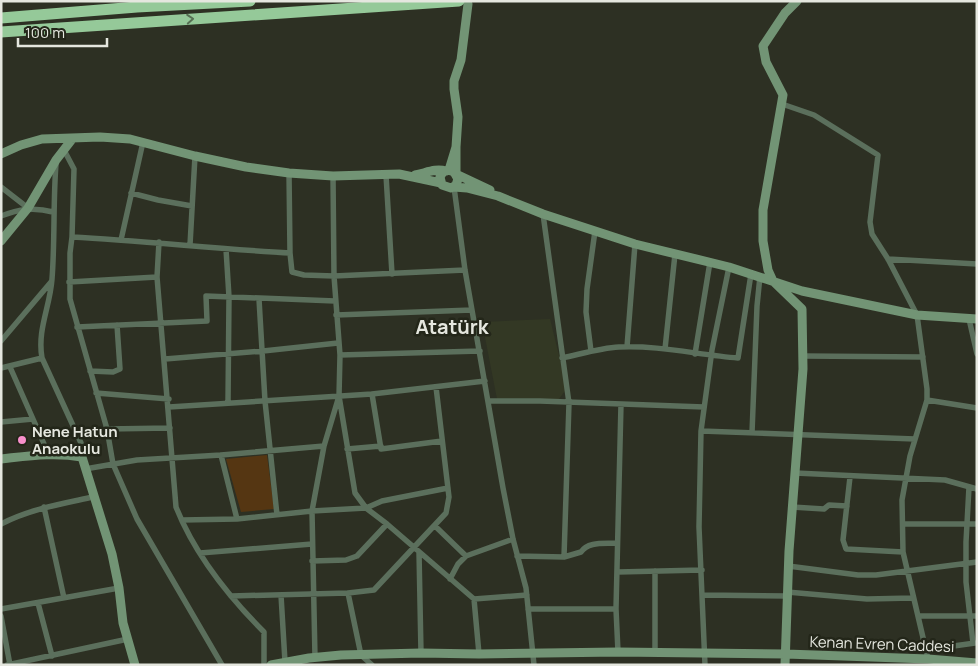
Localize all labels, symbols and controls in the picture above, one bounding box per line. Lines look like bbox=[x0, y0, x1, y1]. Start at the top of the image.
one-way arrow bbox=[186, 14, 194, 25]
scale bar bbox=[18, 15, 106, 47]
text: 100 m bbox=[25, 22, 65, 43]
district label: Atatürk bbox=[415, 313, 490, 340]
place label: Nene Hatun Anaokulu bbox=[32, 421, 118, 459]
marker: Nene Hatun Anaokulu bbox=[16, 434, 28, 446]
street label: Kenan Evren Caddesi bbox=[809, 631, 955, 657]

